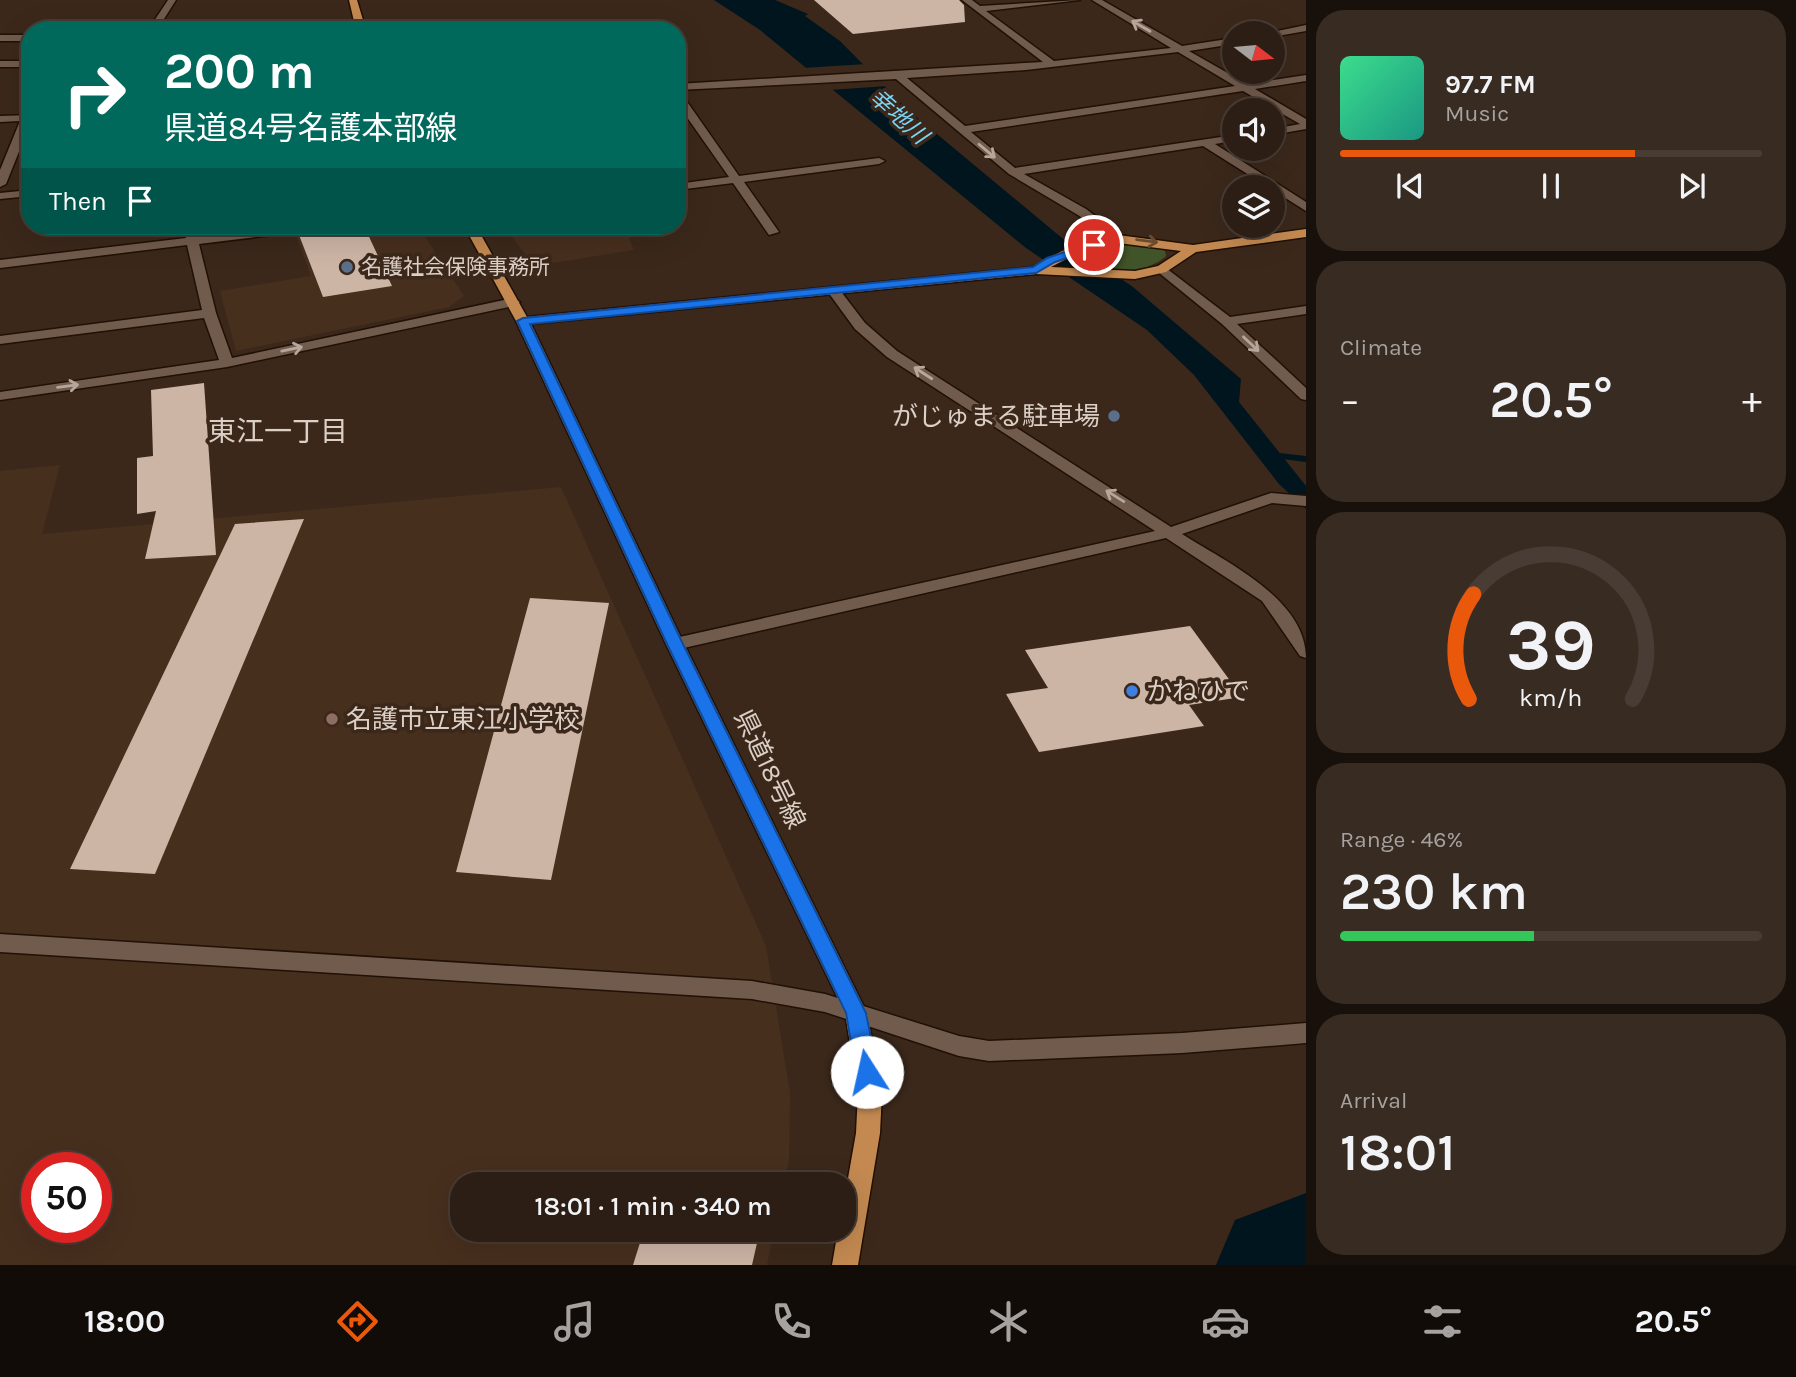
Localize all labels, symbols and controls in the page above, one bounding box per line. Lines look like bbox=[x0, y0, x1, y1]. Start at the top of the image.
one-way arrow bbox=[1132, 19, 1152, 33]
north arrow bbox=[1222, 21, 1284, 84]
map controls bbox=[1222, 21, 1285, 238]
text: 200 m bbox=[164, 43, 315, 100]
icon: right bbox=[49, 49, 140, 140]
text: 97.7 FM bbox=[1445, 69, 1536, 100]
water label: 幸地川 bbox=[864, 83, 936, 151]
button: sound bbox=[1222, 98, 1285, 161]
text: Music bbox=[1445, 100, 1509, 127]
text: 県道84号名護本部線 bbox=[164, 110, 458, 147]
one-way arrow bbox=[977, 143, 995, 158]
icon: previous bbox=[1391, 167, 1429, 205]
icon: pause bbox=[1532, 167, 1570, 205]
icon: next bbox=[1673, 167, 1711, 205]
button: layers bbox=[1222, 175, 1285, 238]
icon: arrive bbox=[121, 182, 159, 220]
text: Then bbox=[49, 186, 107, 217]
pin bbox=[1064, 215, 1124, 275]
icon: arrive bbox=[1075, 226, 1113, 264]
one-way arrow bbox=[1135, 234, 1158, 247]
place label: 名護社会保険事務所 bbox=[361, 255, 550, 279]
marker: 名護社会保険事務所 bbox=[339, 259, 355, 275]
text: Climate bbox=[1340, 334, 1422, 361]
one-way arrow bbox=[1242, 336, 1259, 353]
one-way arrow bbox=[280, 342, 303, 355]
one-way arrow bbox=[914, 366, 934, 380]
text: 20.5° bbox=[1489, 369, 1613, 430]
text: − bbox=[1340, 378, 1360, 423]
text: + bbox=[1742, 378, 1762, 423]
one-way arrow bbox=[56, 380, 78, 393]
place label: がじゅまる駐車場 bbox=[892, 401, 1100, 432]
marker: がじゅまる駐車場 bbox=[1106, 408, 1122, 424]
district label: 東江一丁目 bbox=[208, 415, 348, 448]
one-way arrow bbox=[1106, 488, 1125, 503]
text: 39 bbox=[1506, 602, 1596, 687]
place label: かねひで bbox=[1146, 676, 1250, 707]
text: km/h bbox=[1519, 682, 1583, 711]
marker: かねひで bbox=[1124, 683, 1140, 699]
place label: 名護市立東江小学校 bbox=[346, 704, 580, 735]
street label: 県道18号線 bbox=[727, 705, 812, 834]
marker: 名護市立東江小学校 bbox=[324, 711, 340, 727]
text: Range · 46% bbox=[1340, 826, 1463, 853]
text: 230 km bbox=[1340, 861, 1528, 922]
position arrow bbox=[830, 1035, 904, 1109]
text: Arrival bbox=[1340, 1087, 1407, 1114]
text: 18:01 bbox=[1340, 1122, 1455, 1183]
speed limit sign: 50 bbox=[21, 1152, 112, 1243]
text: 18:01 · 1 min · 340 m bbox=[534, 1191, 772, 1222]
icon: directions bbox=[333, 1297, 382, 1346]
icon: music bbox=[550, 1297, 599, 1346]
icon: phone bbox=[767, 1297, 816, 1346]
icon: climate bbox=[984, 1297, 1033, 1346]
icon: car bbox=[1201, 1297, 1250, 1346]
icon: filters bbox=[1418, 1297, 1467, 1346]
text: 18:00 bbox=[84, 1303, 165, 1340]
text: 20.5° bbox=[1635, 1303, 1712, 1340]

